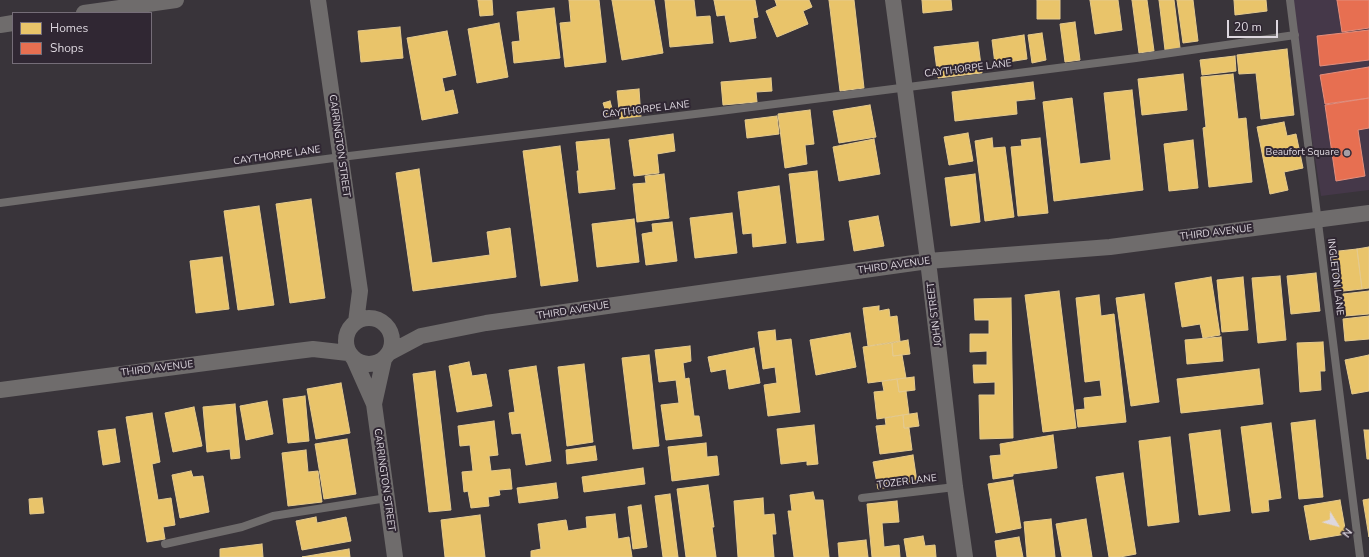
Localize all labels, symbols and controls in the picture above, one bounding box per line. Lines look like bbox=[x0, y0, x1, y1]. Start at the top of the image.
legend bbox=[12, 12, 152, 64]
scale bar bbox=[1229, 12, 1280, 38]
text: 20 m bbox=[1234, 19, 1262, 35]
text: Homes bbox=[50, 20, 88, 36]
text: Shops bbox=[50, 40, 84, 56]
street label: CAYTHORPE LANE bbox=[924, 58, 1012, 80]
street label: CARRINGTON STREET bbox=[326, 94, 352, 198]
street label: CAYTHORPE LANE bbox=[602, 99, 690, 121]
street label: CAYTHORPE LANE bbox=[233, 144, 321, 168]
place label: Beaufort Square bbox=[1266, 147, 1339, 159]
marker: Beaufort Square bbox=[1342, 148, 1352, 158]
street label: THIRD AVENUE bbox=[1179, 223, 1253, 243]
street label: INGLETON LANE bbox=[1324, 238, 1346, 316]
street label: THIRD AVENUE bbox=[857, 255, 931, 277]
street label: JOHN STREET bbox=[925, 281, 945, 347]
street label: THIRD AVENUE bbox=[536, 299, 610, 323]
street label: THIRD AVENUE bbox=[120, 359, 194, 379]
street label: CARRINGTON STREET bbox=[371, 428, 397, 532]
street label: TOZER LANE bbox=[877, 472, 937, 492]
north arrow bbox=[1317, 505, 1357, 545]
text: N bbox=[1339, 525, 1355, 540]

